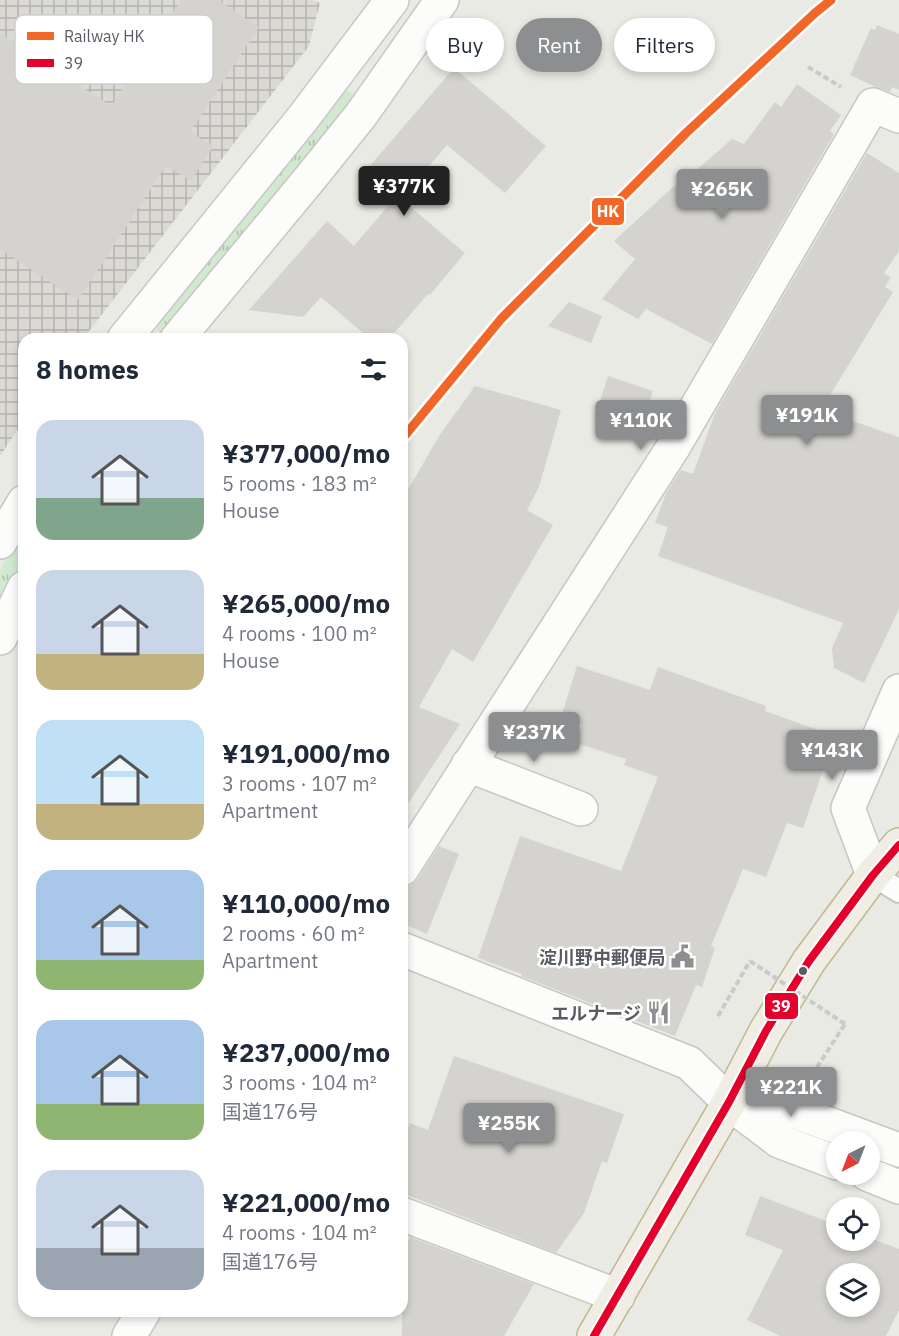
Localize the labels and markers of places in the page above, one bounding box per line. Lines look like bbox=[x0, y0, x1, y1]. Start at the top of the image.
pin: ¥377K bbox=[362, 166, 446, 217]
pin: ¥265K bbox=[680, 169, 764, 220]
pin: ¥191K bbox=[765, 395, 849, 446]
pin: ¥110K bbox=[599, 400, 683, 451]
pin: ¥237K bbox=[492, 712, 576, 763]
pin: ¥143K bbox=[790, 730, 874, 781]
public building icon: 淀川野中郵便局 bbox=[670, 944, 696, 970]
place label: 淀川野中郵便局 bbox=[539, 946, 665, 969]
unlabelled marker bbox=[797, 965, 809, 977]
restaurant icon: エルナージ bbox=[646, 1000, 672, 1026]
place label: エルナージ bbox=[551, 1002, 641, 1025]
pin: ¥221K bbox=[749, 1067, 833, 1118]
pin: ¥255K bbox=[467, 1103, 551, 1154]

